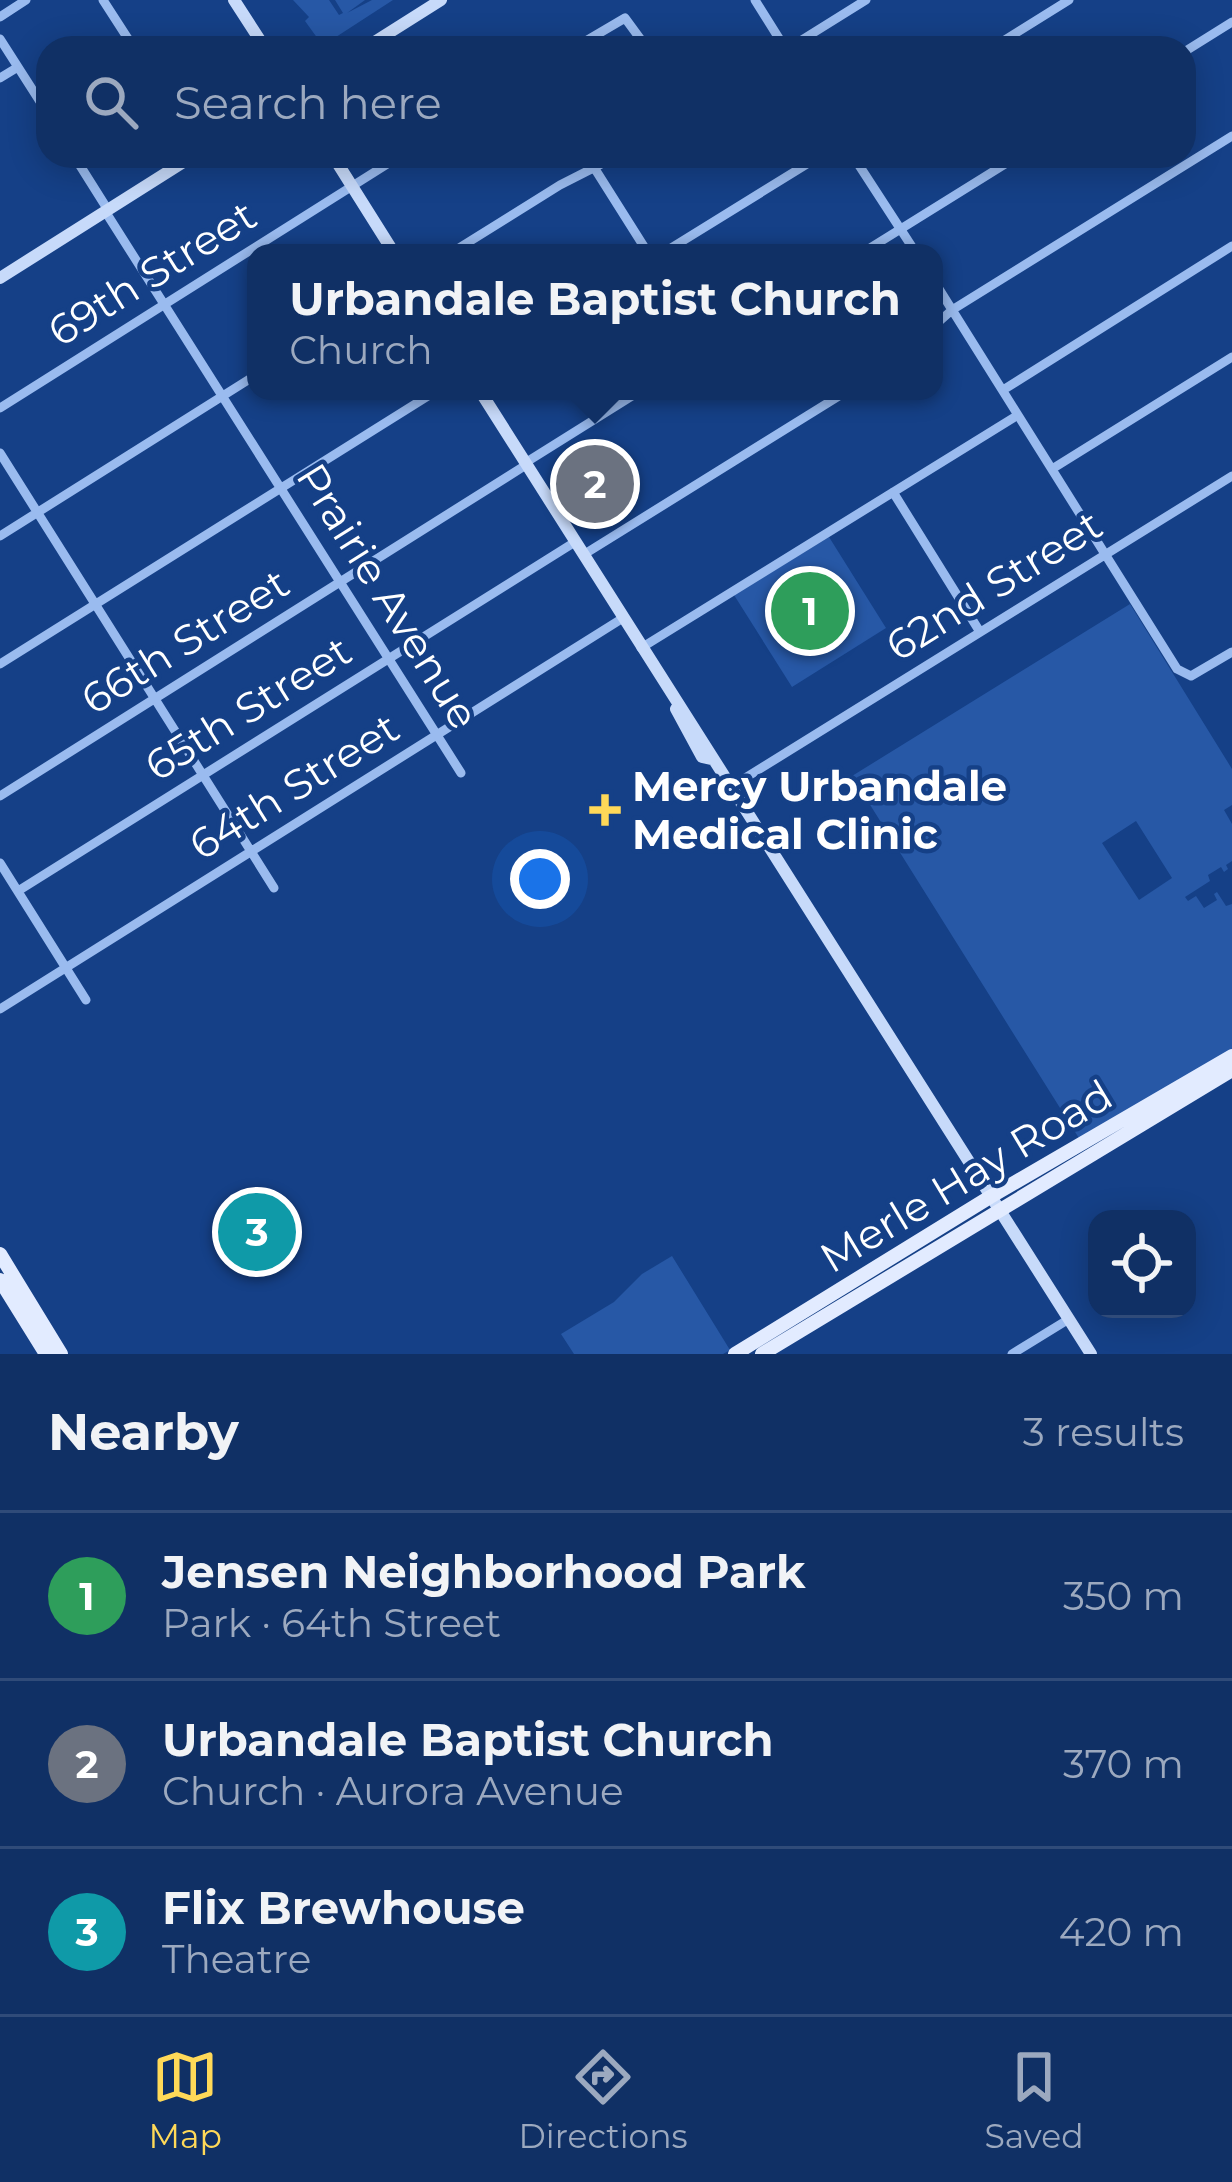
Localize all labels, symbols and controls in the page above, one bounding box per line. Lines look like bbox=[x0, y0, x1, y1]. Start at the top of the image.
search box bbox=[36, 36, 1196, 168]
icon: search bbox=[78, 69, 144, 135]
text: Search here bbox=[174, 75, 442, 130]
street label: 69th Street bbox=[39, 189, 265, 357]
popup bbox=[247, 244, 943, 400]
text: Urbandale Baptist Church bbox=[289, 271, 901, 326]
text: Church bbox=[289, 326, 433, 374]
pin: 2 bbox=[556, 439, 634, 529]
street label: Prairie Avenue bbox=[286, 454, 490, 738]
street label: 62nd Street bbox=[877, 498, 1111, 672]
street label: 66th Street bbox=[72, 557, 298, 725]
pin: 1 bbox=[771, 566, 849, 656]
street label: 65th Street bbox=[136, 624, 360, 792]
street label: 64th Street bbox=[180, 701, 408, 871]
place label: Mercy Urbandale Medical Clinic bbox=[632, 760, 1007, 860]
marker: Mercy Urbandale Medical Clinic bbox=[589, 794, 621, 826]
your location bbox=[510, 849, 570, 909]
street label: Merle Hay Road bbox=[811, 1068, 1121, 1284]
pin: 3 bbox=[218, 1187, 296, 1277]
map controls bbox=[1088, 1210, 1196, 1318]
button: locate bbox=[1088, 1210, 1196, 1318]
text: Nearby bbox=[48, 1401, 239, 1463]
text: 3 results bbox=[1023, 1408, 1184, 1456]
text: Jensen Neighborhood Park bbox=[162, 1544, 805, 1599]
text: 1 bbox=[79, 1572, 95, 1620]
text: 350 m bbox=[1063, 1572, 1184, 1620]
text: Park · 64th Street bbox=[162, 1599, 501, 1647]
text: Urbandale Baptist Church bbox=[162, 1712, 774, 1767]
text: 2 bbox=[75, 1740, 99, 1788]
text: 370 m bbox=[1063, 1740, 1184, 1788]
text: Church · Aurora Avenue bbox=[162, 1767, 624, 1815]
text: Flix Brewhouse bbox=[162, 1880, 525, 1935]
text: 3 bbox=[75, 1908, 99, 1956]
text: 420 m bbox=[1059, 1908, 1184, 1956]
text: Theatre bbox=[162, 1935, 311, 1983]
tab: Map bbox=[148, 2044, 222, 2156]
tab: Directions bbox=[519, 2044, 688, 2156]
tab: Saved bbox=[984, 2044, 1084, 2156]

